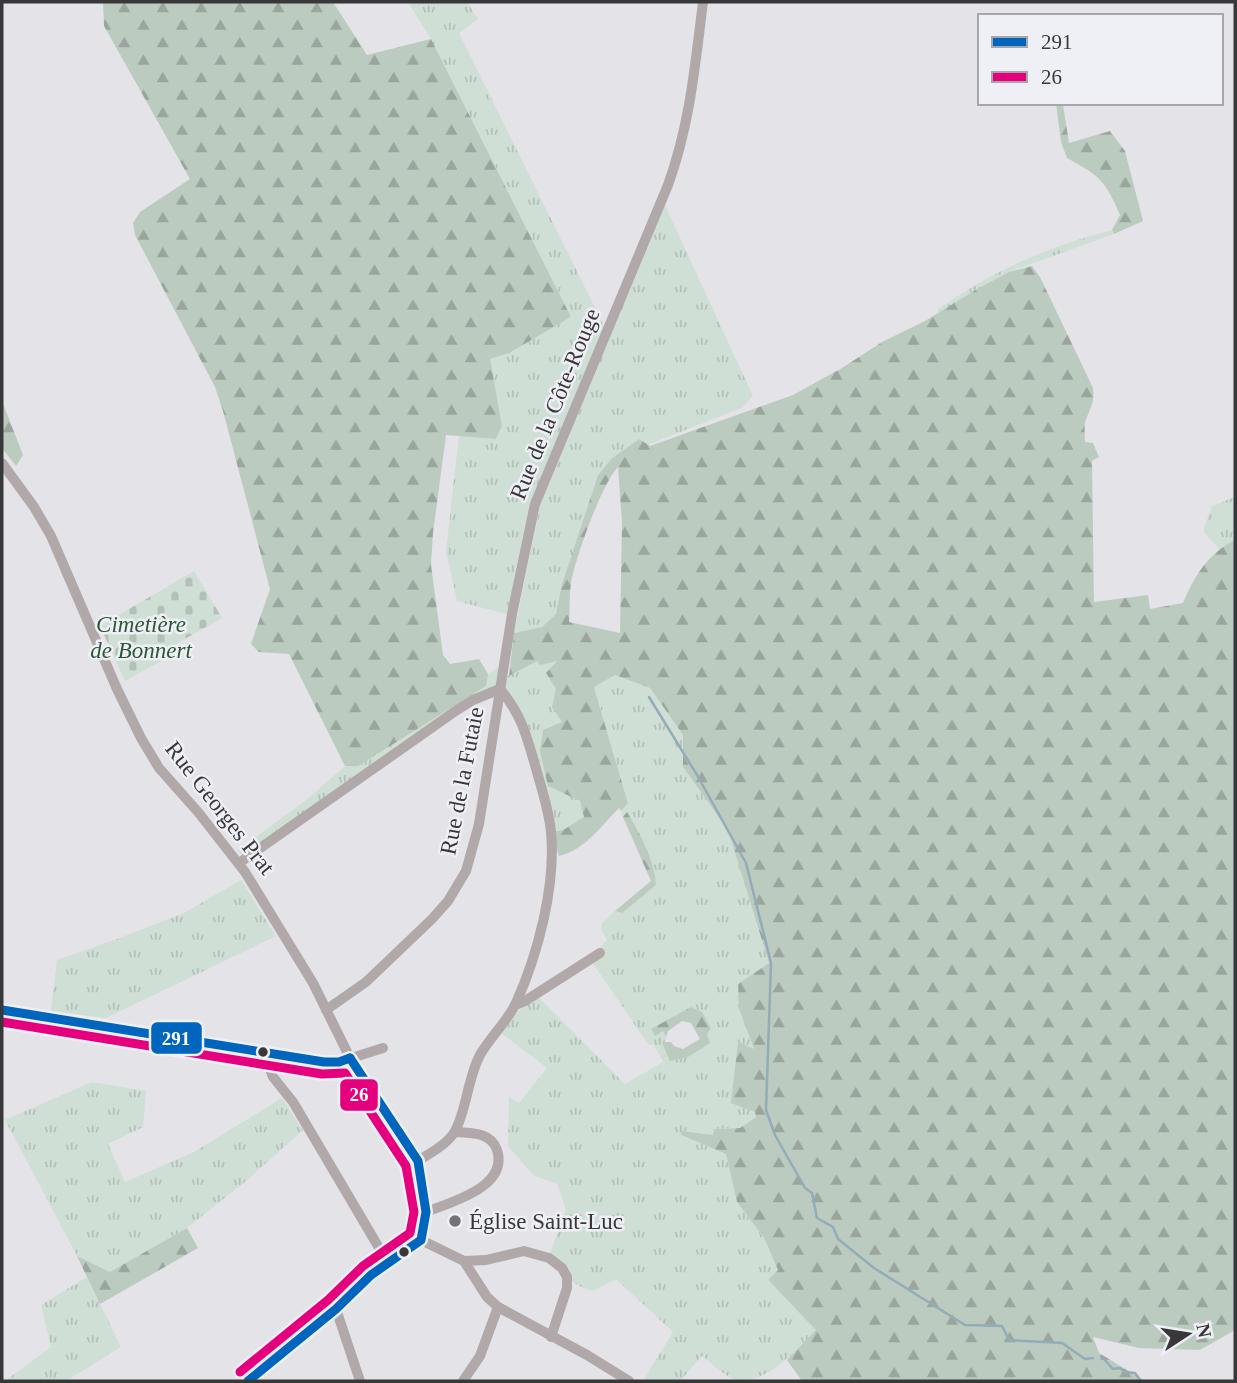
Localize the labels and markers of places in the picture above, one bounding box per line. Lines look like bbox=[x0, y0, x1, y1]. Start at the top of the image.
unlabelled marker bbox=[256, 1045, 270, 1059]
place label: Église Saint-Luc bbox=[469, 1209, 623, 1234]
marker: Église Saint-Luc bbox=[447, 1213, 463, 1229]
unlabelled marker bbox=[397, 1245, 411, 1259]

